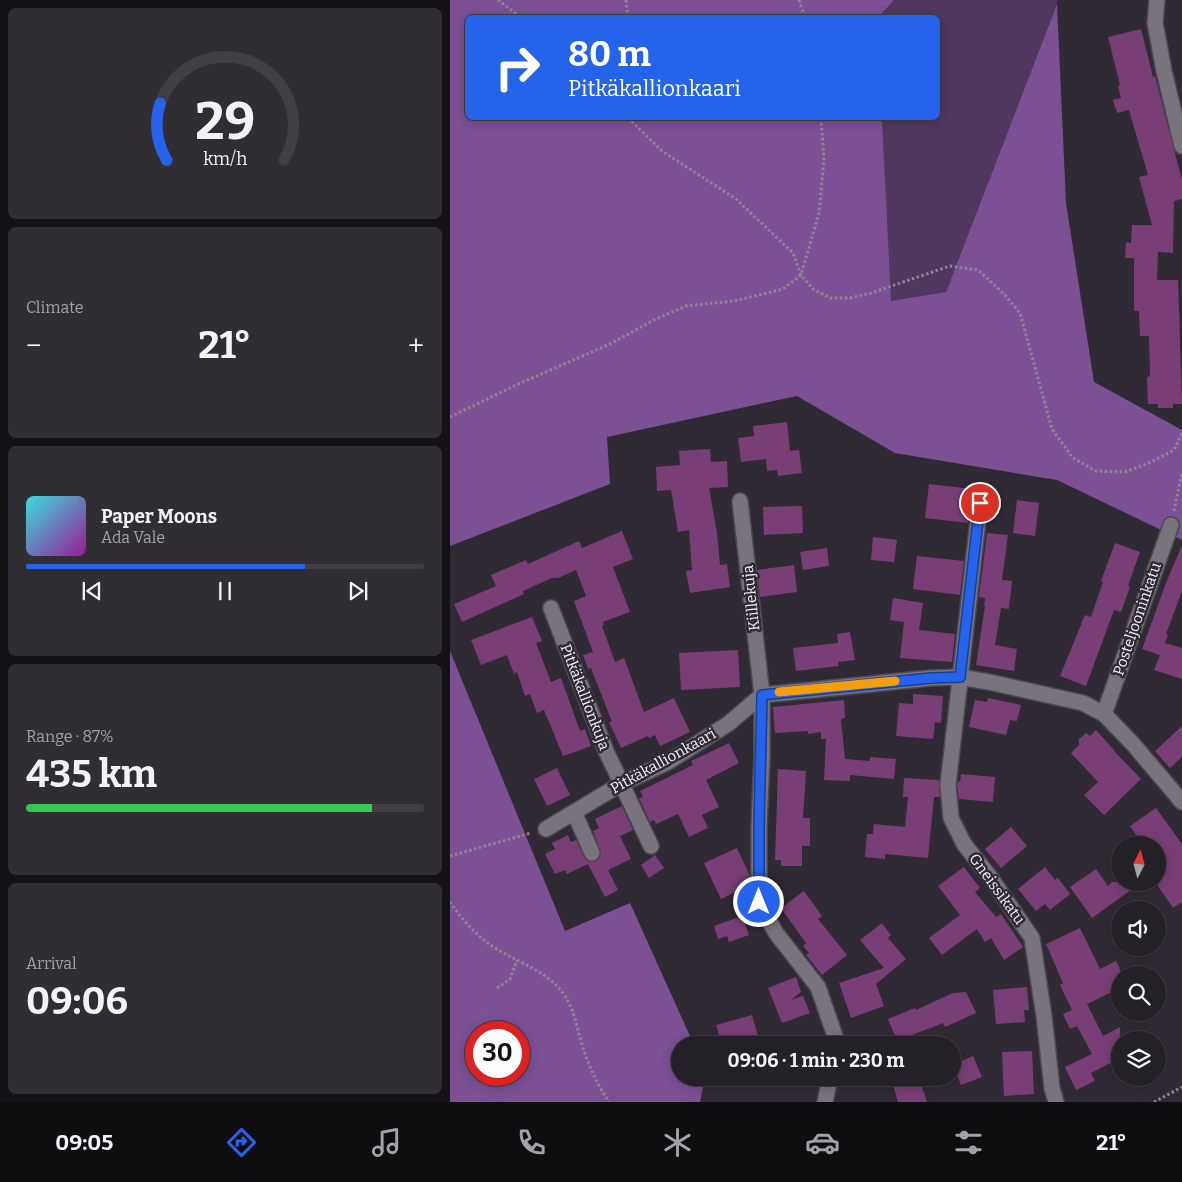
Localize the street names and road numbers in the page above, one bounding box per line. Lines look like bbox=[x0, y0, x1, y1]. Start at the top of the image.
street label: Posteljooninkatu bbox=[1109, 560, 1165, 678]
street label: Kiillekuja bbox=[739, 564, 763, 632]
street label: Pitkäkallionkuja bbox=[556, 641, 614, 753]
street label: Pitkäkallionkaari bbox=[607, 724, 719, 797]
street label: Gneissikatu bbox=[965, 850, 1029, 928]

